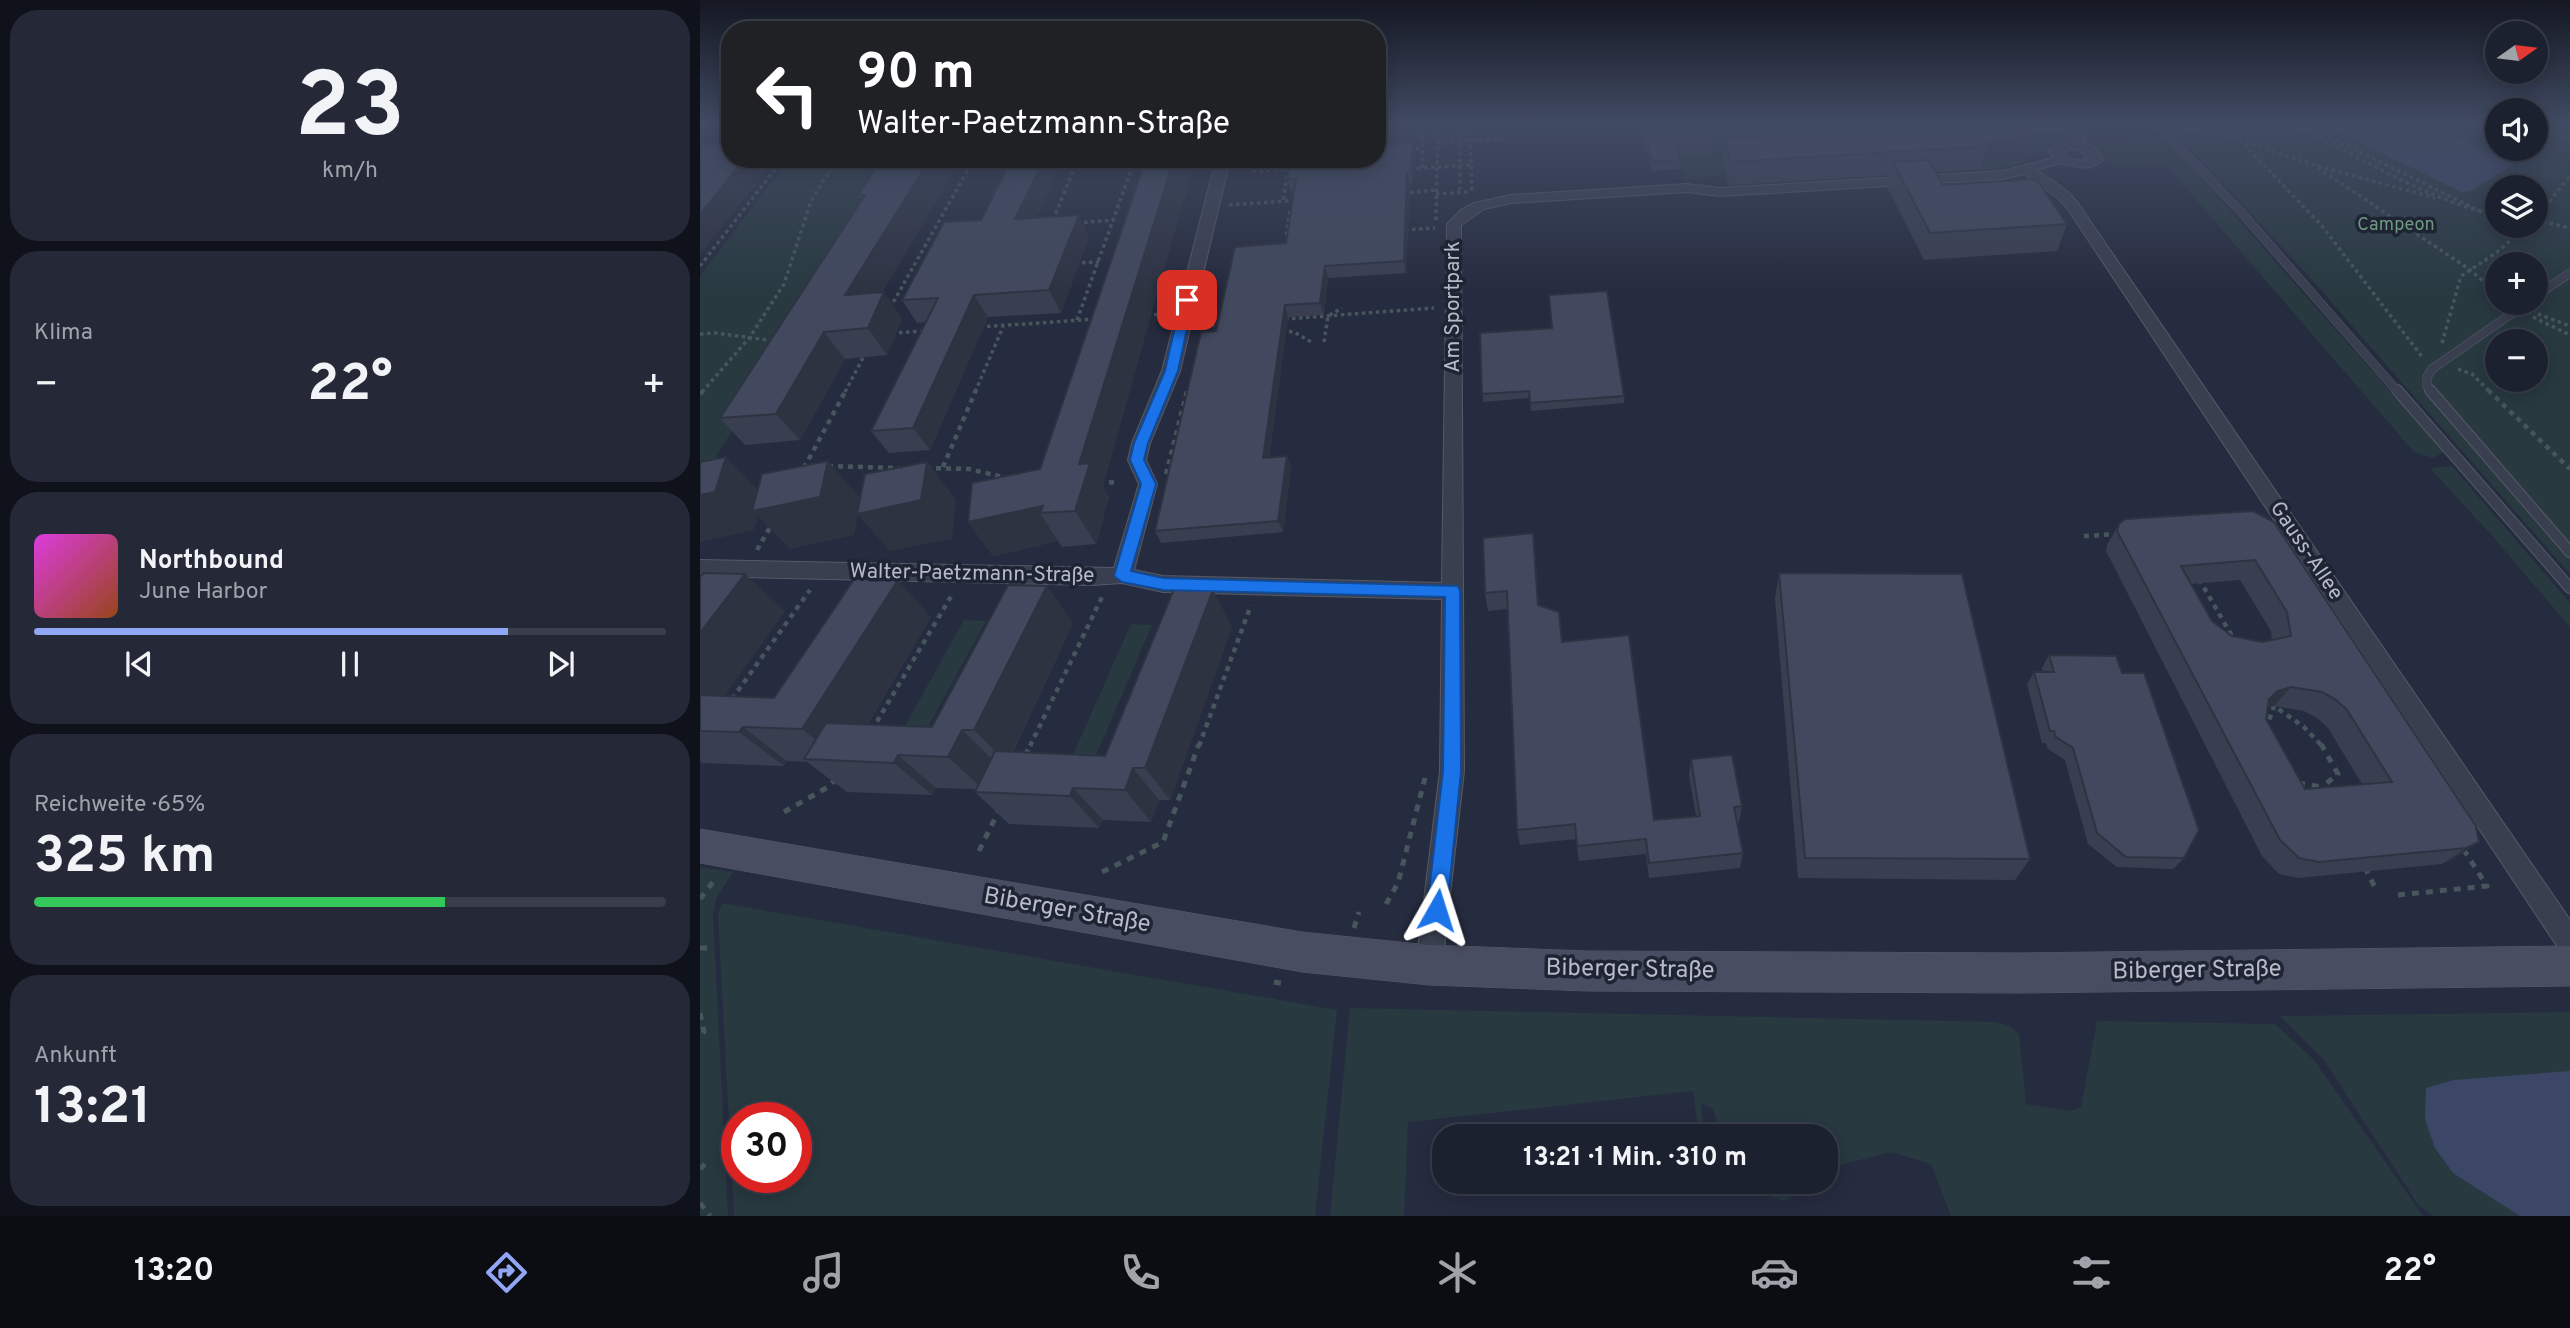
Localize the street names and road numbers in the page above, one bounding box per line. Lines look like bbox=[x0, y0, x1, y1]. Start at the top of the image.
street label: Am Sportpark bbox=[1440, 241, 1467, 373]
street label: Gauss-Allee bbox=[2263, 496, 2349, 606]
street label: Walter-Paetzmann-Straße bbox=[849, 558, 1095, 590]
street label: Biberger Straße bbox=[981, 882, 1153, 940]
street label: Biberger Straße bbox=[1545, 954, 1715, 986]
street label: Biberger Straße bbox=[2112, 955, 2282, 987]

